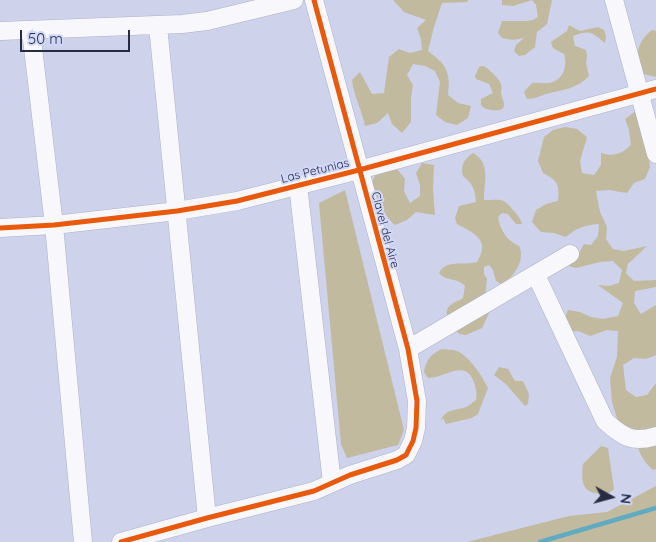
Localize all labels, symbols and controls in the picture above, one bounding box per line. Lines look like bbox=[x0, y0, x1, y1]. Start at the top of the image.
scale bar bbox=[22, 20, 132, 52]
text: 50 m bbox=[28, 29, 63, 48]
street label: Las Petunias bbox=[279, 156, 351, 186]
street label: Clavel del Aire bbox=[368, 190, 402, 270]
north arrow bbox=[586, 472, 636, 522]
text: N bbox=[616, 493, 635, 505]

